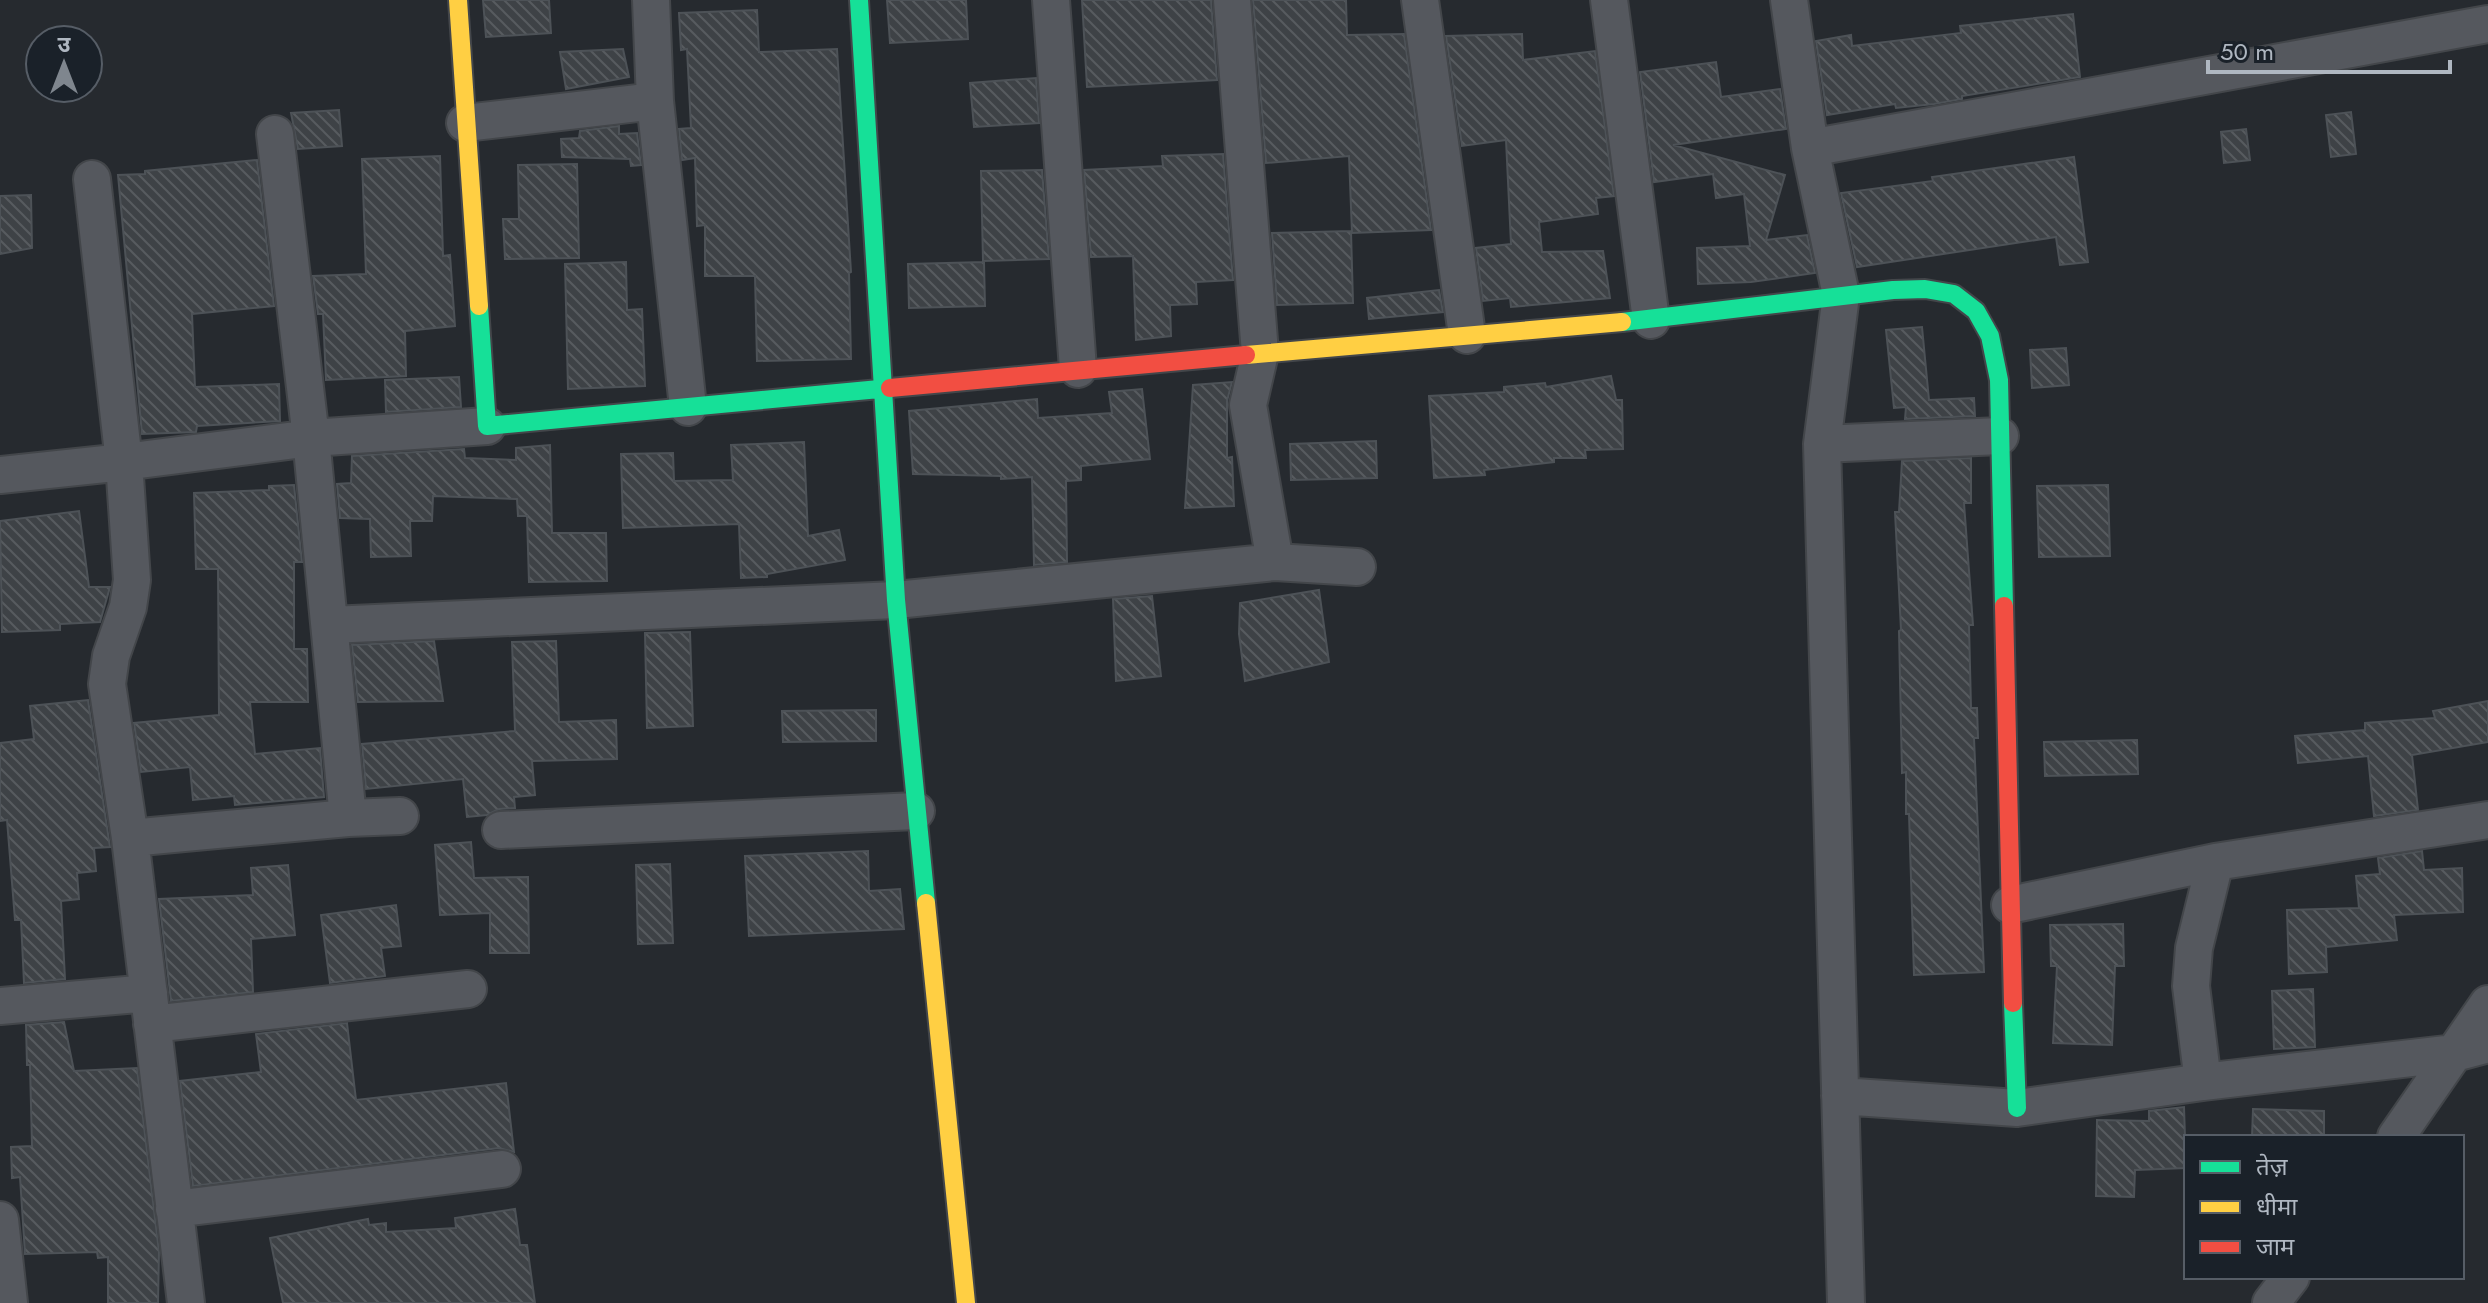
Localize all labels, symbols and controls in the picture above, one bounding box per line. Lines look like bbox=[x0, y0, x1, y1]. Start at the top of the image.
north arrow bbox=[24, 24, 104, 104]
scale bar bbox=[2208, 24, 2450, 74]
text: उ bbox=[58, 28, 72, 60]
text: 50 m bbox=[2220, 34, 2274, 69]
legend bbox=[2184, 1135, 2464, 1279]
text: तेज़ bbox=[2256, 1149, 2289, 1184]
text: धीमा bbox=[2256, 1189, 2298, 1224]
text: जाम bbox=[2256, 1229, 2295, 1264]

